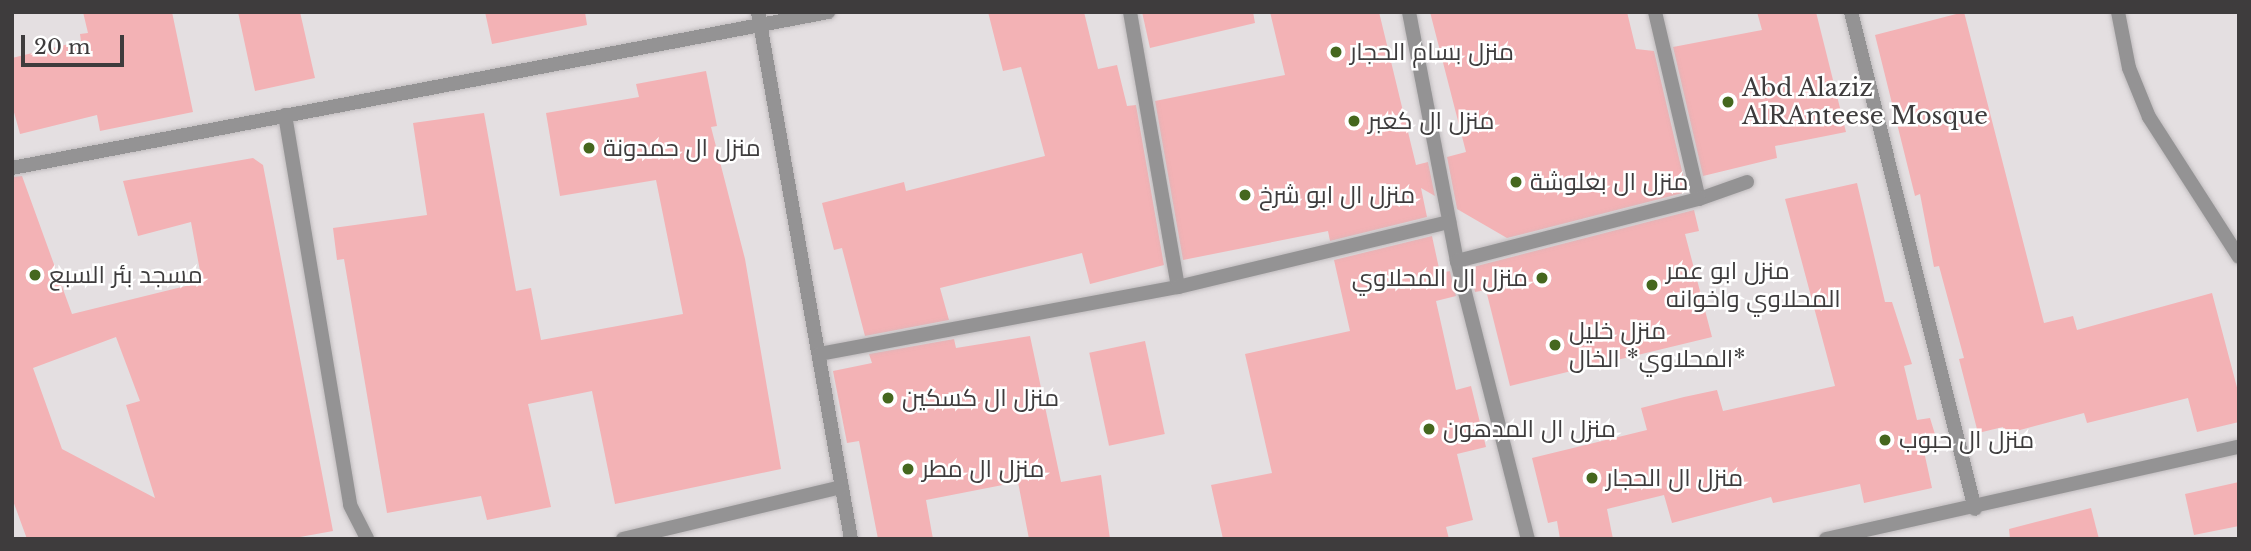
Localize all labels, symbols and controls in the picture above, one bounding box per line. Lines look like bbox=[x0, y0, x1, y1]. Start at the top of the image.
scale bar bbox=[24, 21, 128, 65]
text: 20 m bbox=[34, 34, 91, 60]
place label: منزل بسام الحجار bbox=[1350, 38, 1514, 66]
marker: منزل بسام الحجار bbox=[1328, 44, 1344, 60]
place label: Abd Alaziz AlRAnteese Mosque bbox=[1742, 74, 1988, 130]
marker: Abd Alaziz AlRAnteese Mosque bbox=[1720, 94, 1736, 110]
place label: منزل ال كعبر bbox=[1368, 107, 1494, 135]
marker: منزل ال كعبر bbox=[1346, 113, 1362, 129]
place label: منزل ال حمدونة bbox=[603, 134, 761, 162]
marker: منزل ال حمدونة bbox=[581, 140, 597, 156]
place label: منزل ال بعلوشة bbox=[1530, 168, 1688, 196]
marker: منزل ال بعلوشة bbox=[1508, 174, 1524, 190]
place label: منزل ال ابو شرخ bbox=[1259, 181, 1415, 209]
marker: منزل ال ابو شرخ bbox=[1237, 187, 1253, 203]
place label: منزل ابو عمر المحلاوي واخوانه bbox=[1666, 257, 1841, 313]
place label: مسجد بئر السبع bbox=[49, 261, 203, 289]
place label: منزل ال المحلاوي bbox=[1352, 264, 1528, 292]
marker: مسجد بئر السبع bbox=[27, 267, 43, 283]
marker: منزل ال المحلاوي bbox=[1534, 270, 1550, 286]
marker: منزل ابو عمر المحلاوي واخوانه bbox=[1644, 277, 1660, 293]
place label: منزل خليل المحلاوي* الخال* bbox=[1569, 317, 1746, 373]
marker: منزل خليل المحلاوي* الخال* bbox=[1547, 337, 1563, 353]
place label: منزل ال كسكين bbox=[902, 384, 1059, 412]
marker: منزل ال كسكين bbox=[880, 390, 896, 406]
place label: منزل ال المدهون bbox=[1443, 415, 1616, 443]
marker: منزل ال المدهون bbox=[1421, 421, 1437, 437]
place label: منزل ال حبوب bbox=[1899, 426, 2034, 454]
marker: منزل ال حبوب bbox=[1877, 432, 1893, 448]
place label: منزل ال مطر bbox=[922, 455, 1044, 483]
marker: منزل ال مطر bbox=[900, 461, 916, 477]
place label: منزل ال الحجار bbox=[1606, 464, 1743, 492]
marker: منزل ال الحجار bbox=[1584, 470, 1600, 486]

